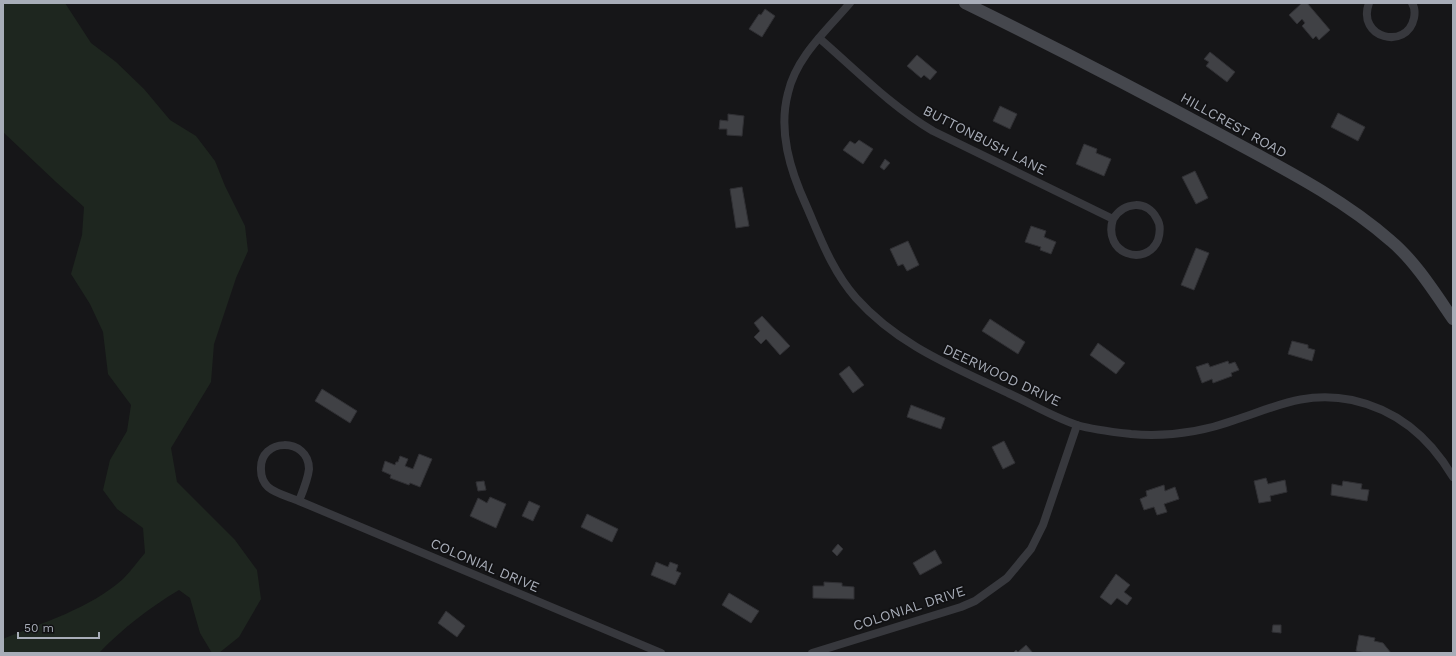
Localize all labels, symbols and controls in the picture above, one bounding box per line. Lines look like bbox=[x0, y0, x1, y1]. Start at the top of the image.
street label: HILLCREST ROAD bbox=[1178, 89, 1290, 161]
street label: BUTTONBUSH LANE bbox=[921, 102, 1049, 178]
street label: DEERWOOD DRIVE bbox=[941, 341, 1063, 409]
street label: COLONIAL DRIVE bbox=[428, 535, 542, 595]
street label: COLONIAL DRIVE bbox=[851, 582, 967, 634]
scale bar bbox=[18, 614, 99, 640]
text: 50 m bbox=[24, 621, 54, 635]

